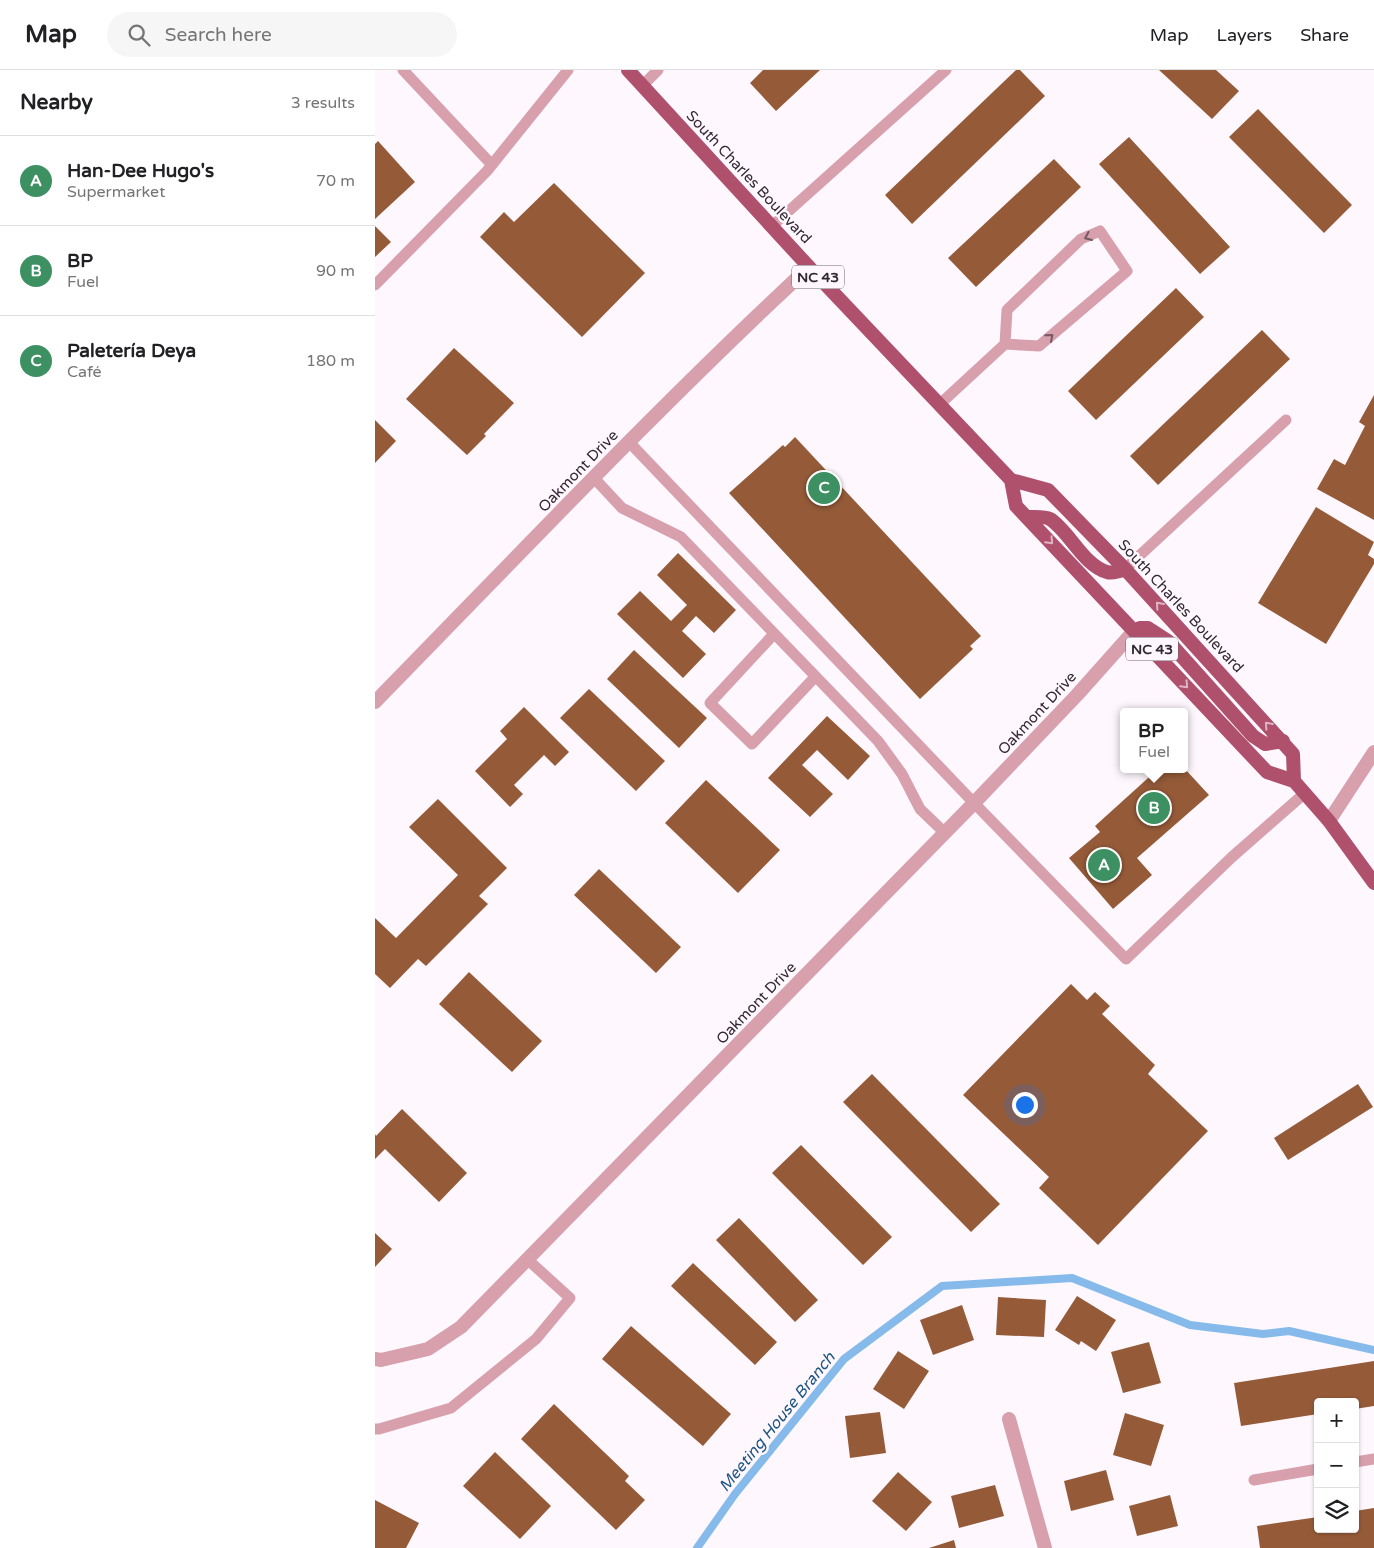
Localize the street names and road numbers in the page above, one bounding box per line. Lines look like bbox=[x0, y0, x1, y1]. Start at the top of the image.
street label: South Charles Boulevard bbox=[683, 107, 815, 247]
road number: NC 43 bbox=[792, 266, 844, 288]
street label: Oakmont Drive bbox=[534, 426, 622, 516]
street label: South Charles Boulevard bbox=[1115, 536, 1247, 676]
road number: NC 43 bbox=[1126, 638, 1178, 660]
street label: Oakmont Drive bbox=[994, 668, 1080, 758]
street label: Oakmont Drive bbox=[712, 958, 800, 1048]

